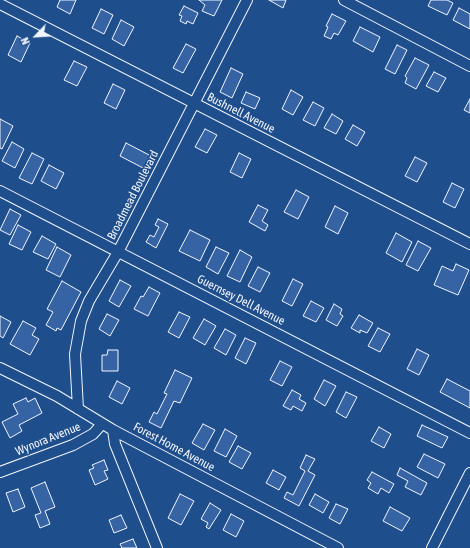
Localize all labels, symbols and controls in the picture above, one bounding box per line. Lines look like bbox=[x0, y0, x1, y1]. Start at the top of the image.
north arrow bbox=[16, 16, 56, 56]
text: N bbox=[18, 36, 32, 47]
street label: Bushnell Avenue bbox=[205, 90, 277, 136]
street label: Broadmead Boulevard bbox=[104, 148, 162, 242]
street label: Guernsey Dell Avenue bbox=[195, 272, 287, 328]
street label: Wynora Avenue bbox=[13, 419, 83, 459]
street label: Forest Home Avenue bbox=[131, 419, 217, 475]

